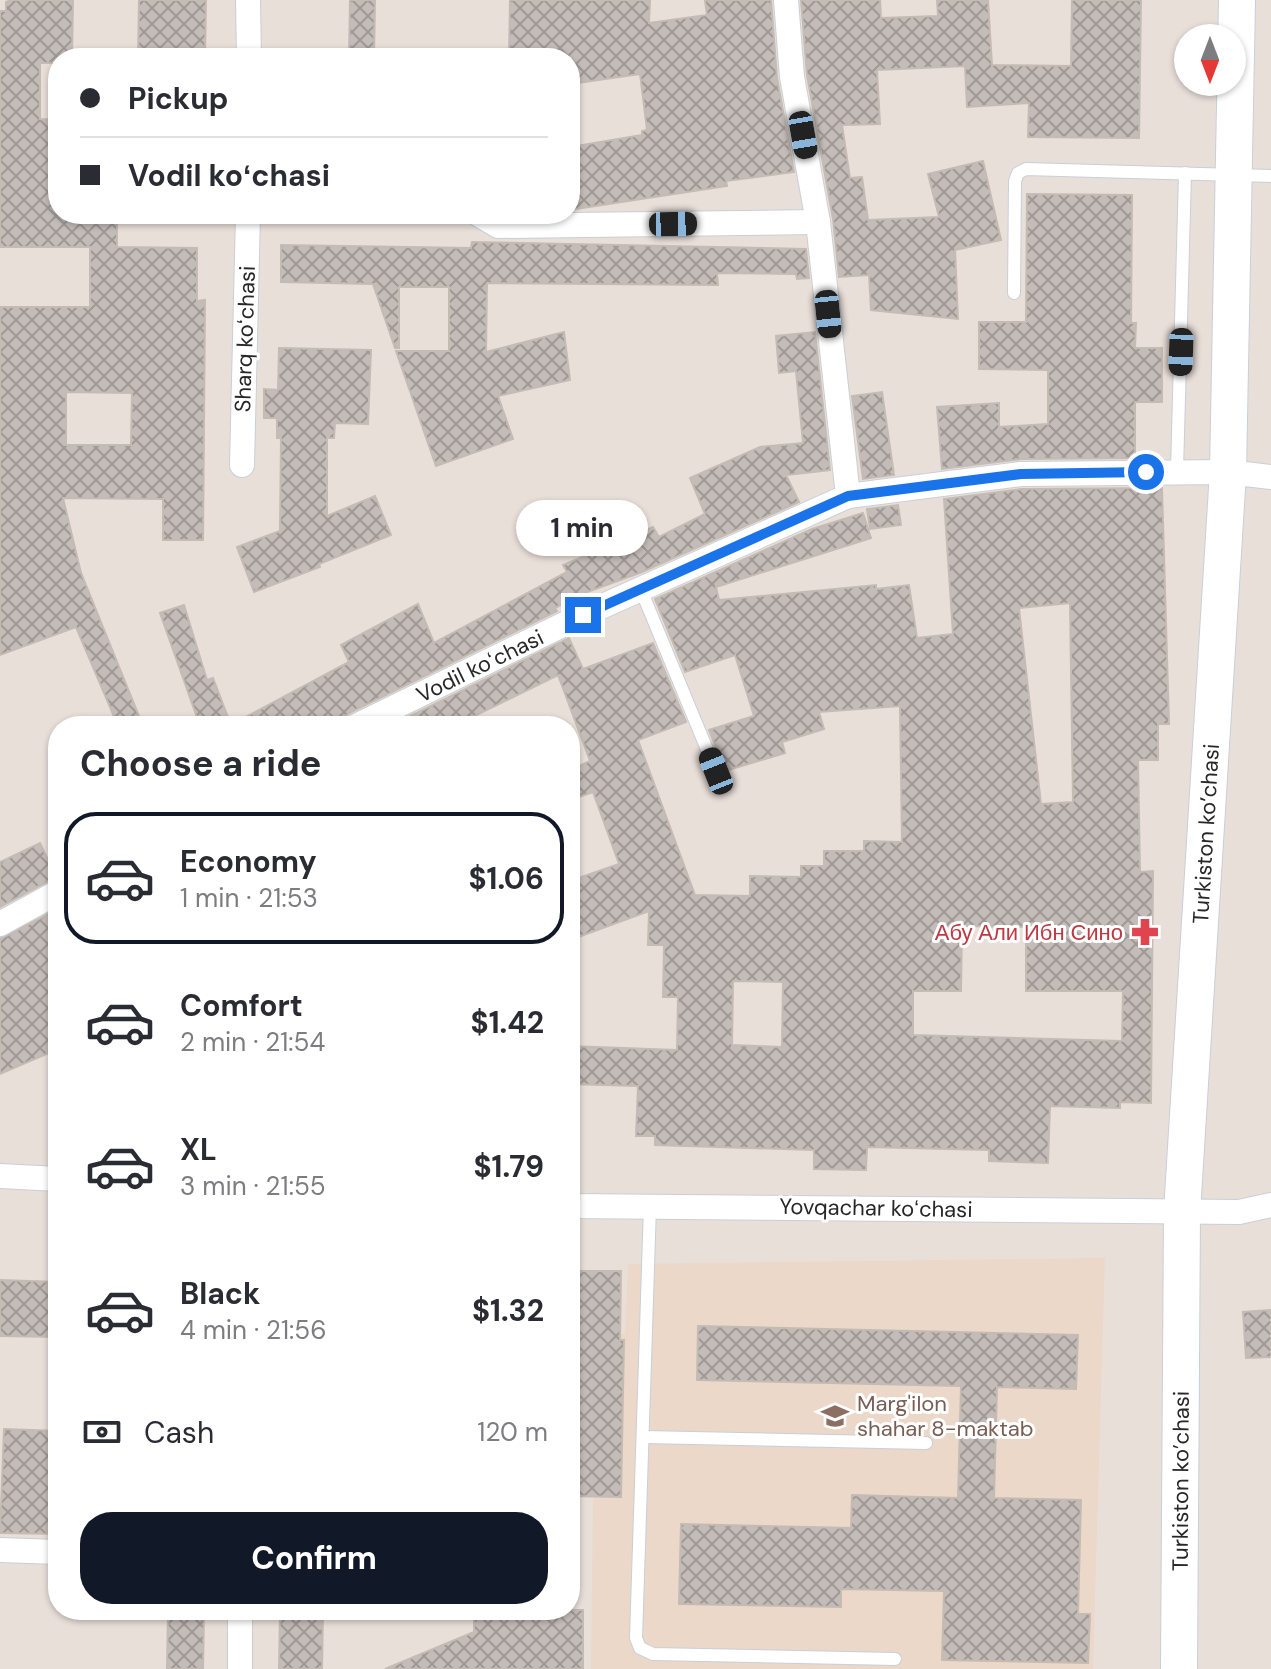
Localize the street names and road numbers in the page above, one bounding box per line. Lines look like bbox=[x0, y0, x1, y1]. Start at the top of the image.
street label: Sharq koʻchasi bbox=[228, 265, 262, 413]
street label: Vodil koʻchasi bbox=[412, 623, 548, 709]
street label: Turkiston ko’chasi bbox=[1185, 743, 1226, 925]
street label: Yovqachar koʻchasi bbox=[779, 1192, 973, 1224]
street label: Turkiston ko’chasi bbox=[1165, 1391, 1195, 1571]

